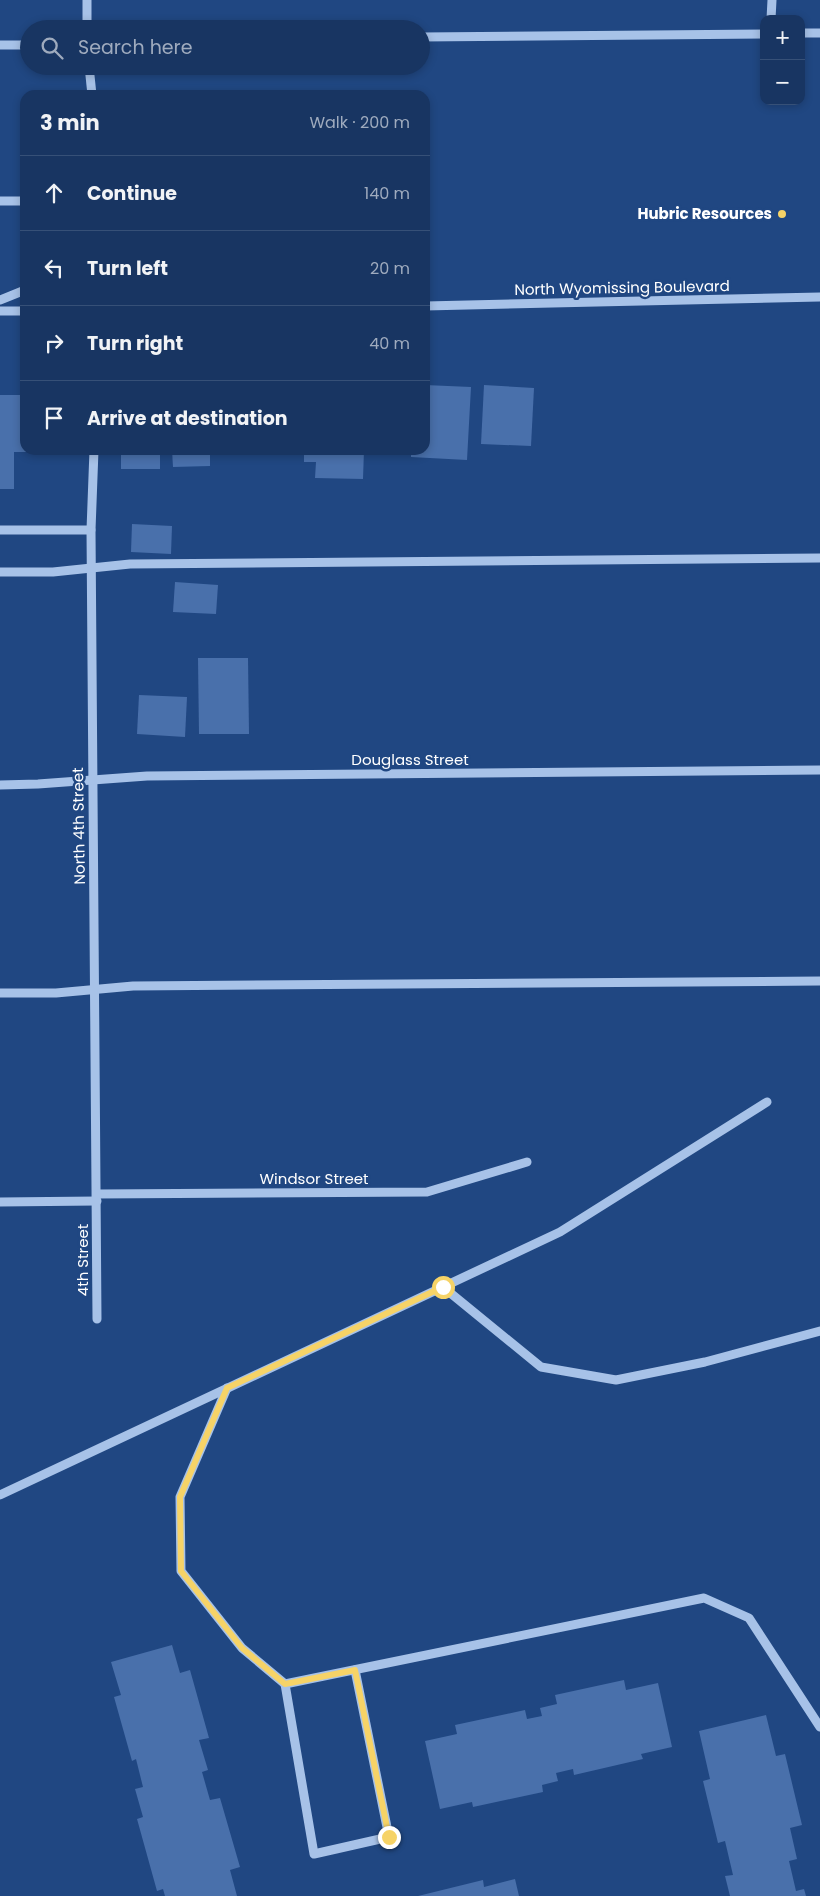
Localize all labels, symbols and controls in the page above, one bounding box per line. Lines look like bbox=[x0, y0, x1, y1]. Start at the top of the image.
map controls bbox=[760, 15, 805, 105]
button: + bbox=[760, 15, 805, 60]
search box bbox=[20, 20, 430, 75]
icon: search bbox=[38, 34, 66, 62]
text: Search here bbox=[78, 34, 192, 61]
button: − bbox=[760, 60, 805, 105]
text: 3 min bbox=[40, 108, 100, 137]
text: Walk · 200 m bbox=[309, 111, 410, 134]
icon: ahead bbox=[40, 179, 68, 207]
text: Continue bbox=[87, 180, 177, 207]
text: 140 m bbox=[364, 182, 410, 205]
place label: Hubric Resources bbox=[637, 203, 772, 224]
marker: Hubric Resources bbox=[776, 208, 788, 220]
icon: left bbox=[40, 254, 68, 282]
text: Turn left bbox=[87, 255, 168, 282]
text: 20 m bbox=[370, 257, 410, 280]
street label: North Wyomissing Boulevard bbox=[514, 275, 730, 300]
icon: right bbox=[40, 329, 68, 357]
text: Turn right bbox=[87, 330, 183, 357]
text: 40 m bbox=[369, 332, 410, 355]
icon: arrive bbox=[40, 404, 68, 432]
text: Arrive at destination bbox=[87, 405, 288, 432]
street label: Douglass Street bbox=[351, 749, 469, 770]
street label: North 4th Street bbox=[67, 767, 90, 885]
street label: Windsor Street bbox=[259, 1168, 369, 1189]
street label: 4th Street bbox=[72, 1224, 93, 1296]
route start bbox=[432, 1276, 455, 1299]
route end bbox=[378, 1826, 401, 1849]

